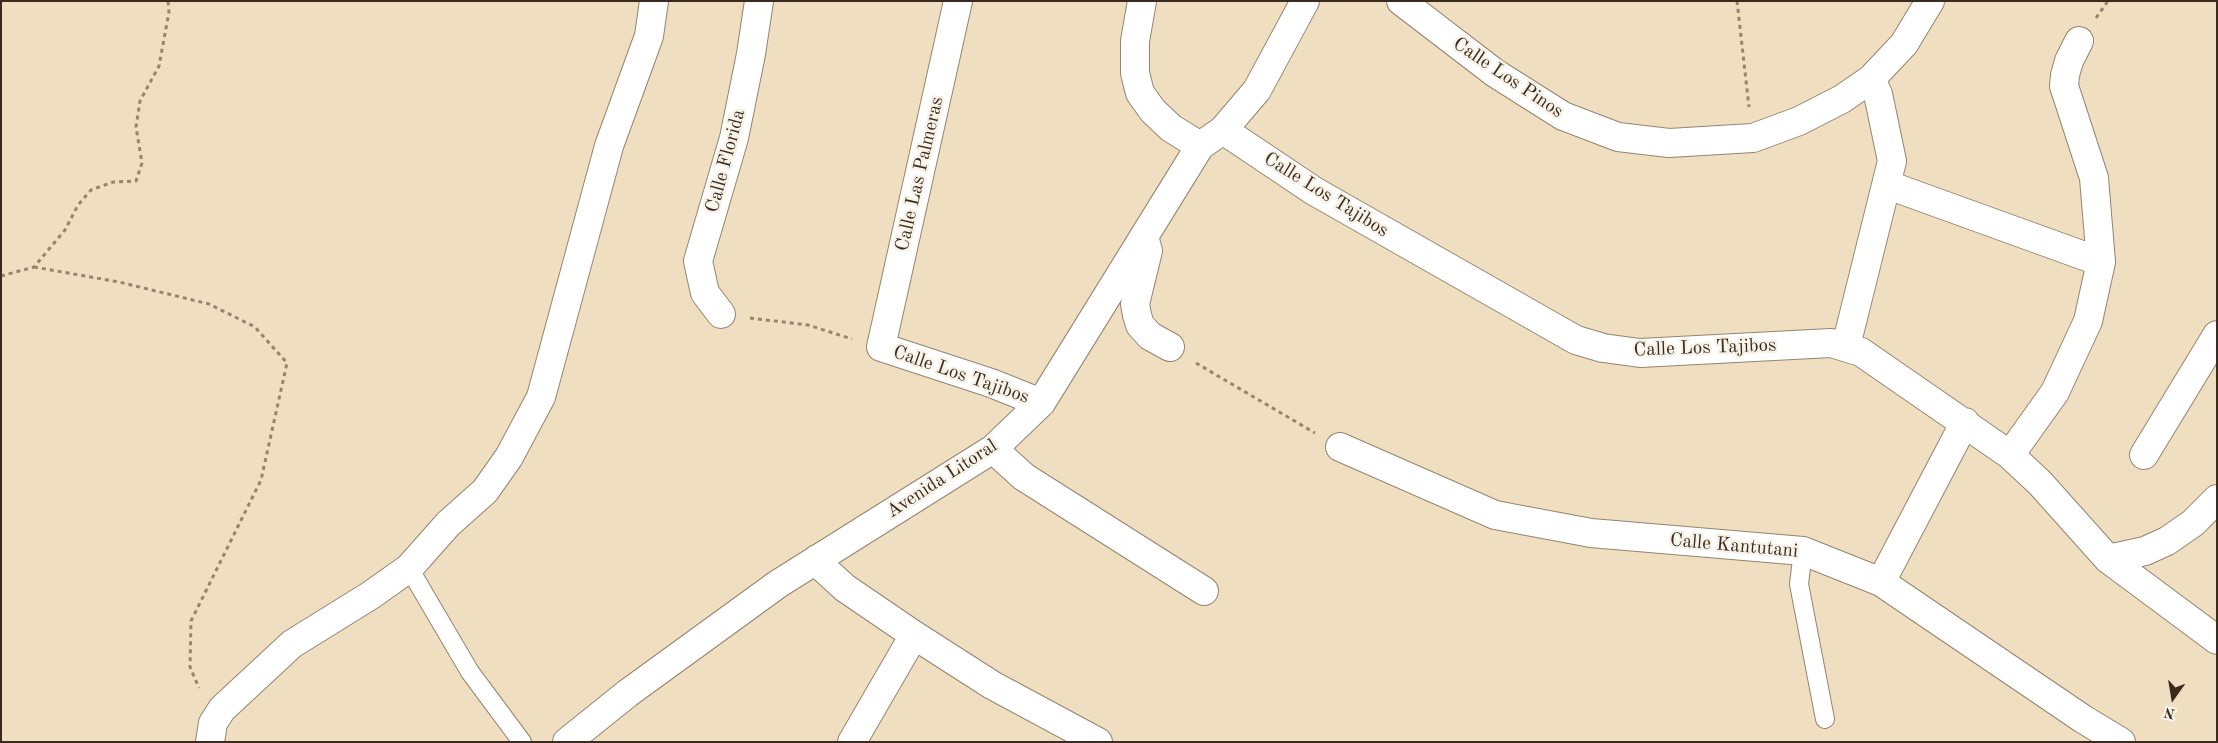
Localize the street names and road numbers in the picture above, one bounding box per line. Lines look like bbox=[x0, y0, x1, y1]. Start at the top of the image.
street label: Calle Los Pinos bbox=[1449, 33, 1567, 123]
street label: Calle Las Palmeras bbox=[891, 94, 949, 254]
street label: Calle Florida bbox=[701, 107, 751, 215]
street label: Calle Los Tajibos bbox=[1259, 148, 1393, 242]
street label: Calle Los Tajibos bbox=[1633, 334, 1777, 362]
street label: Calle Los Tajibos bbox=[890, 341, 1032, 409]
street label: Avenida Litoral bbox=[882, 435, 1002, 523]
street label: Calle Kantutani bbox=[1669, 529, 1799, 563]

